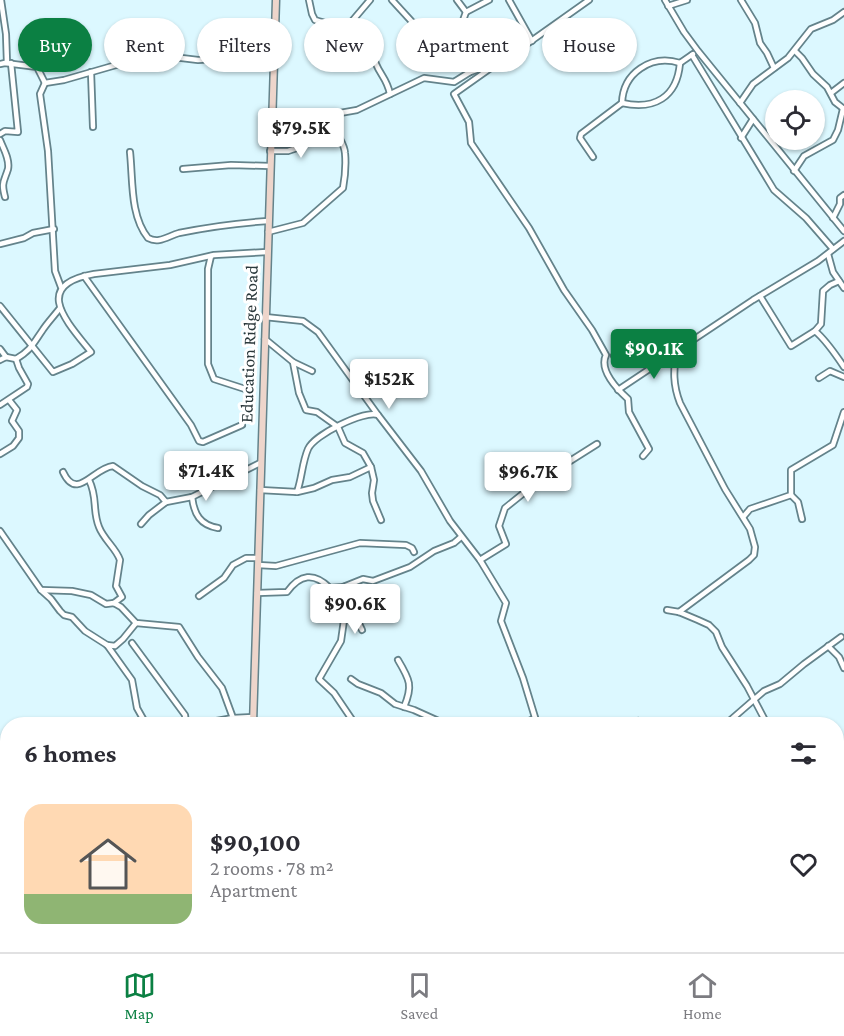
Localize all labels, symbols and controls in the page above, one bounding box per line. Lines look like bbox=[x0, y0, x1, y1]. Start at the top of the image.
chip: Buy bbox=[18, 18, 92, 72]
chip: Rent bbox=[104, 18, 185, 72]
chip: Filters bbox=[197, 18, 292, 72]
chip: New bbox=[304, 18, 384, 72]
chip: Apartment bbox=[396, 18, 530, 72]
chip: House bbox=[542, 18, 637, 72]
map controls bbox=[765, 90, 825, 150]
button: locate bbox=[765, 90, 825, 150]
pin: $79.5K bbox=[252, 108, 350, 159]
text: $79.5K bbox=[272, 116, 330, 138]
street label: Education Ridge Road bbox=[236, 264, 262, 423]
pin: $90.1K bbox=[605, 329, 703, 380]
text: $90.1K bbox=[625, 337, 683, 359]
pin: $152K bbox=[347, 359, 431, 410]
text: $152K bbox=[364, 367, 414, 389]
pin: $71.4K bbox=[157, 451, 255, 502]
pin: $96.7K bbox=[479, 452, 577, 503]
text: $71.4K bbox=[178, 459, 234, 481]
text: $96.7K bbox=[498, 460, 558, 482]
pin: $90.6K bbox=[306, 584, 404, 635]
text: $90.6K bbox=[324, 592, 386, 614]
icon: filters bbox=[787, 737, 820, 770]
text: 6 homes bbox=[24, 739, 116, 768]
icon: home bbox=[72, 828, 144, 900]
text: $90,100 bbox=[210, 828, 301, 857]
icon: heart bbox=[787, 848, 820, 881]
text: 2 rooms · 78 m² bbox=[210, 857, 334, 879]
text: Apartment bbox=[210, 879, 297, 901]
tab: Map bbox=[123, 969, 156, 1022]
tab: Saved bbox=[401, 969, 438, 1022]
tab: Home bbox=[683, 969, 721, 1022]

